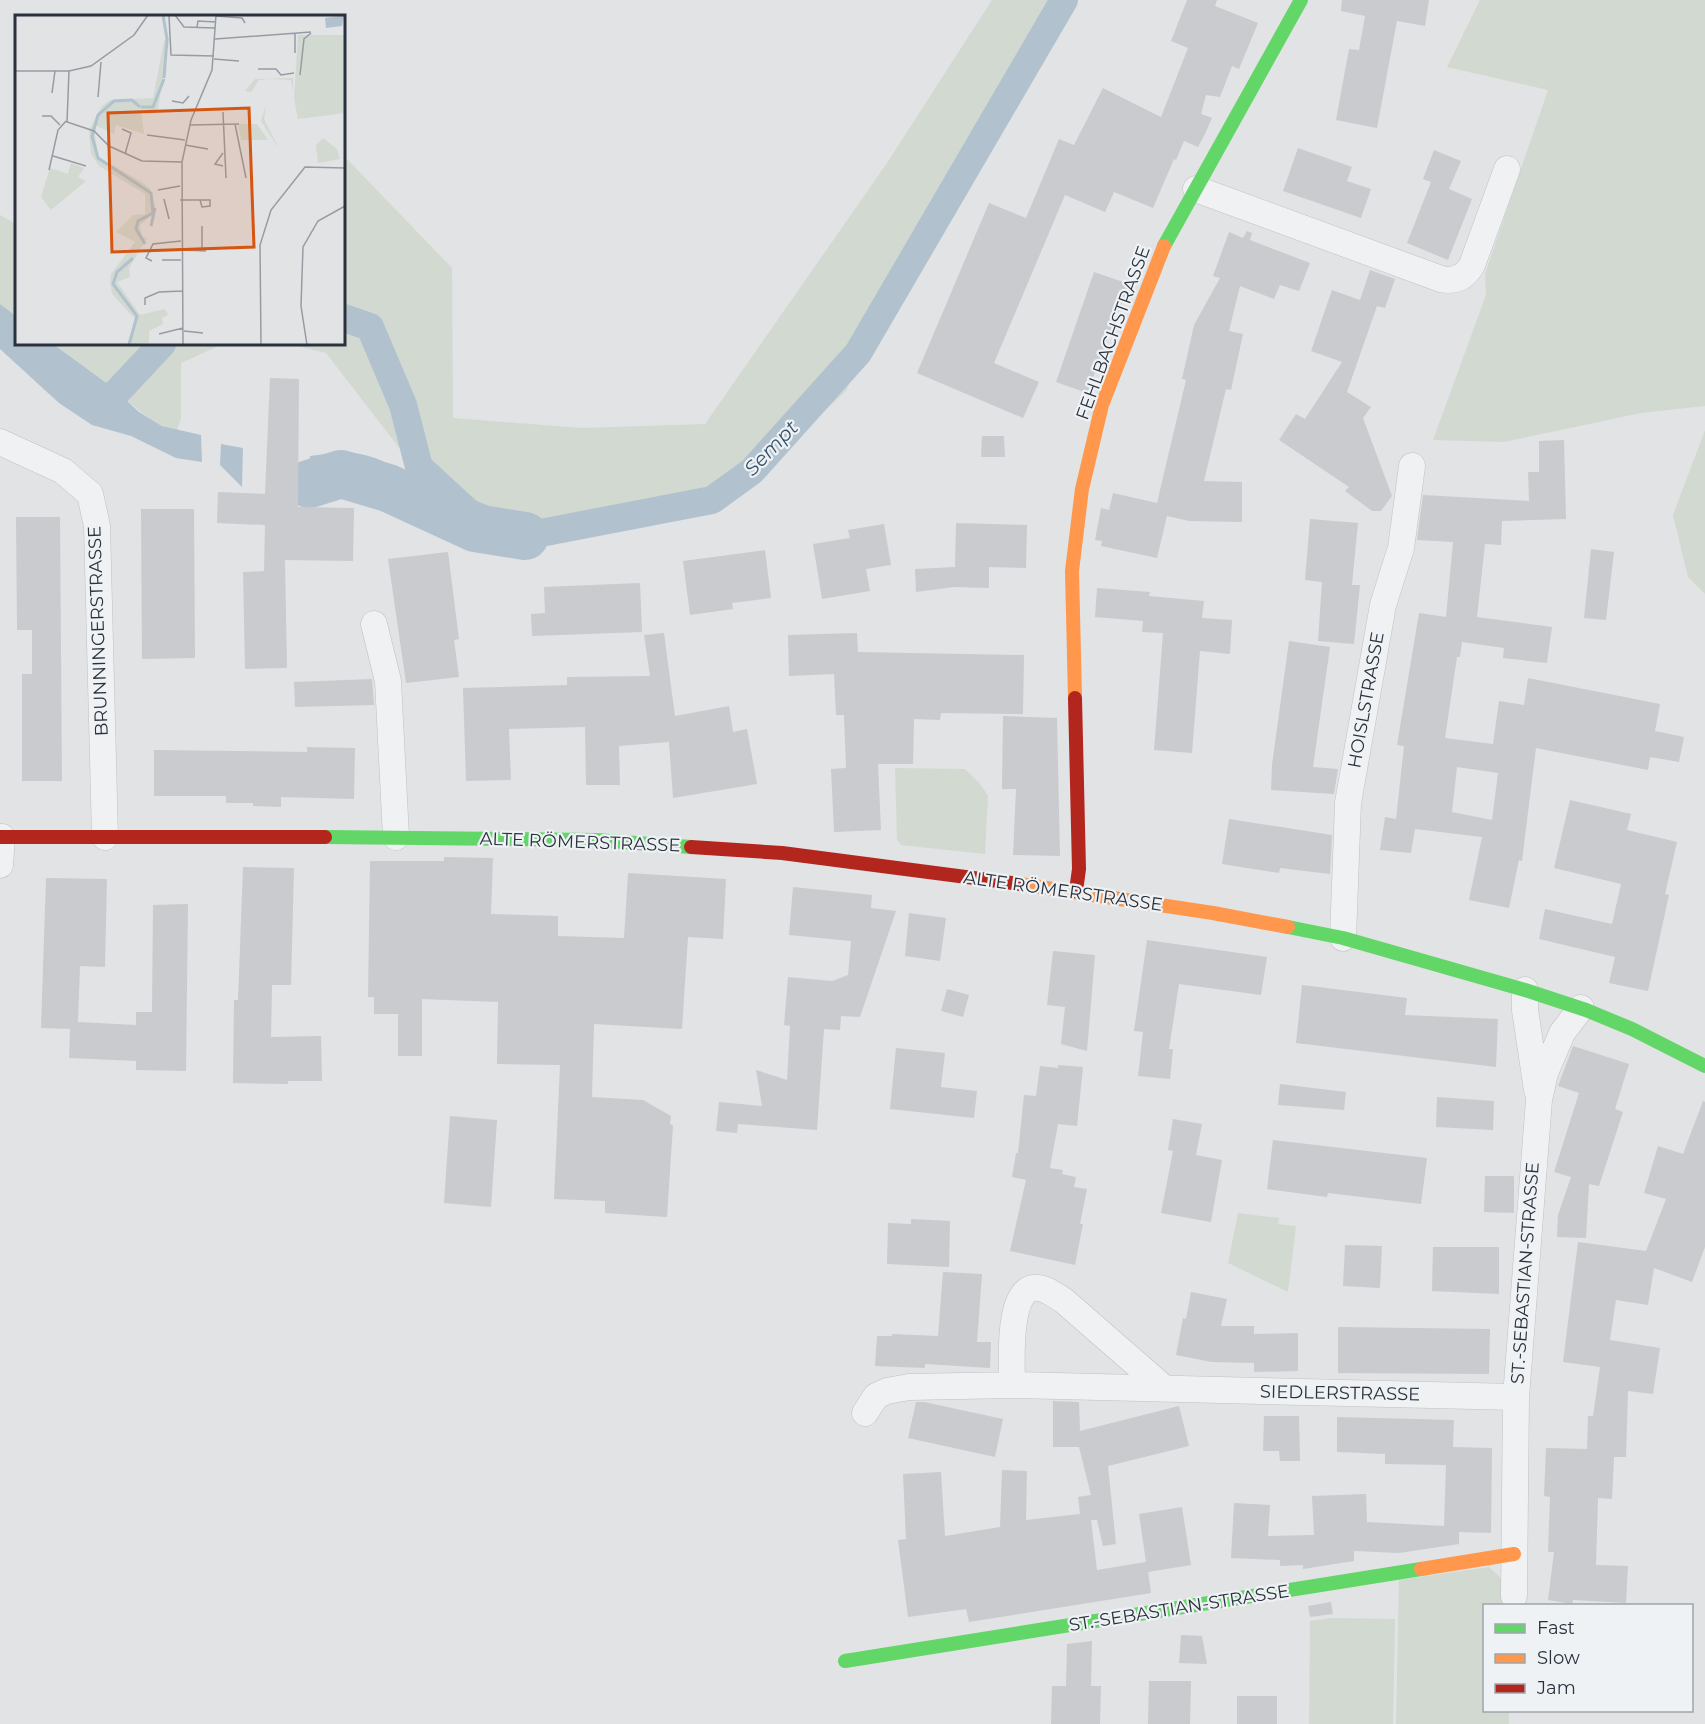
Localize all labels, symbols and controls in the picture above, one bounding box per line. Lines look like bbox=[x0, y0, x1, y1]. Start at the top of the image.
inset map bbox=[15, 15, 345, 345]
street label: FEHLBACHSTRASSE bbox=[1071, 243, 1155, 423]
water label: Sempt bbox=[739, 415, 803, 481]
street label: BRUNNINGERSTRASSE bbox=[83, 525, 113, 737]
street label: HOISLSTRASSE bbox=[1343, 630, 1389, 770]
street label: ALTE RÖMERSTRASSE bbox=[479, 828, 681, 856]
street label: ALTE RÖMERSTRASSE bbox=[962, 866, 1164, 916]
street label: ST.-SEBASTIAN-STRASSE bbox=[1506, 1161, 1544, 1385]
street label: SIEDLERSTRASSE bbox=[1260, 1381, 1420, 1405]
street label: ST.-SEBASTIAN-STRASSE bbox=[1067, 1580, 1291, 1636]
legend bbox=[1483, 1604, 1693, 1712]
text: Fast bbox=[1537, 1617, 1575, 1639]
text: Slow bbox=[1537, 1647, 1580, 1669]
text: Jam bbox=[1536, 1677, 1576, 1699]

